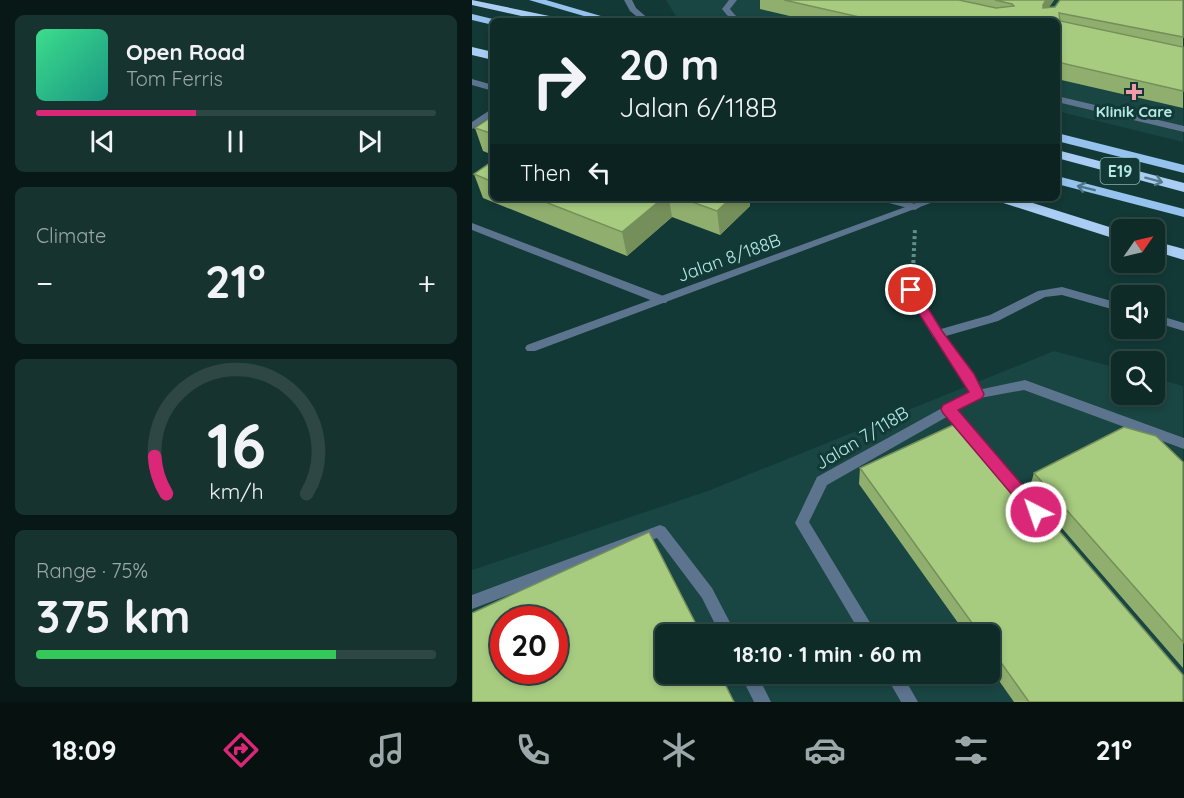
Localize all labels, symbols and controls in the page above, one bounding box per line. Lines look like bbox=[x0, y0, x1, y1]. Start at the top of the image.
text: Open Road bbox=[126, 38, 245, 66]
text: 20 m bbox=[619, 38, 719, 91]
icon: right bbox=[520, 42, 598, 120]
text: Tom Ferris bbox=[126, 66, 223, 91]
marker: Klinik Care bbox=[1125, 83, 1143, 101]
text: Jalan 6/118B bbox=[619, 90, 777, 124]
place label: Klinik Care bbox=[1096, 102, 1172, 121]
icon: previous bbox=[86, 125, 119, 158]
icon: pause bbox=[219, 125, 252, 158]
icon: next bbox=[353, 125, 386, 158]
icon: left bbox=[583, 156, 616, 189]
road number: E19 bbox=[1100, 158, 1140, 184]
text: Then bbox=[520, 159, 571, 187]
one-way arrow bbox=[1144, 174, 1163, 186]
one-way arrow bbox=[1077, 181, 1096, 193]
north arrow bbox=[1111, 219, 1165, 273]
map controls bbox=[1111, 219, 1165, 405]
text: Climate bbox=[36, 223, 106, 248]
street label: Jalan 8/188B bbox=[674, 228, 784, 287]
text: 21° bbox=[205, 253, 266, 309]
text: − bbox=[36, 262, 53, 303]
text: + bbox=[417, 262, 436, 303]
pin bbox=[885, 264, 936, 315]
icon: arrive bbox=[894, 273, 927, 306]
button: sound bbox=[1111, 285, 1165, 339]
button: search bbox=[1111, 351, 1165, 405]
street label: Jalan 7/118B bbox=[811, 401, 913, 474]
text: 16 bbox=[207, 406, 265, 484]
text: km/h bbox=[209, 478, 263, 504]
position arrow bbox=[1004, 480, 1068, 544]
text: Range · 75% bbox=[36, 558, 148, 583]
text: 375 km bbox=[36, 588, 191, 644]
speed limit sign: 20 bbox=[490, 606, 568, 684]
text: 18:10 · 1 min · 60 m bbox=[733, 640, 922, 668]
icon: directions bbox=[220, 729, 262, 771]
icon: music bbox=[366, 729, 408, 771]
icon: phone bbox=[512, 729, 554, 771]
icon: climate bbox=[658, 729, 700, 771]
icon: car bbox=[804, 729, 846, 771]
icon: filters bbox=[950, 729, 992, 771]
text: 18:09 bbox=[52, 733, 117, 767]
text: 21° bbox=[1096, 733, 1132, 767]

